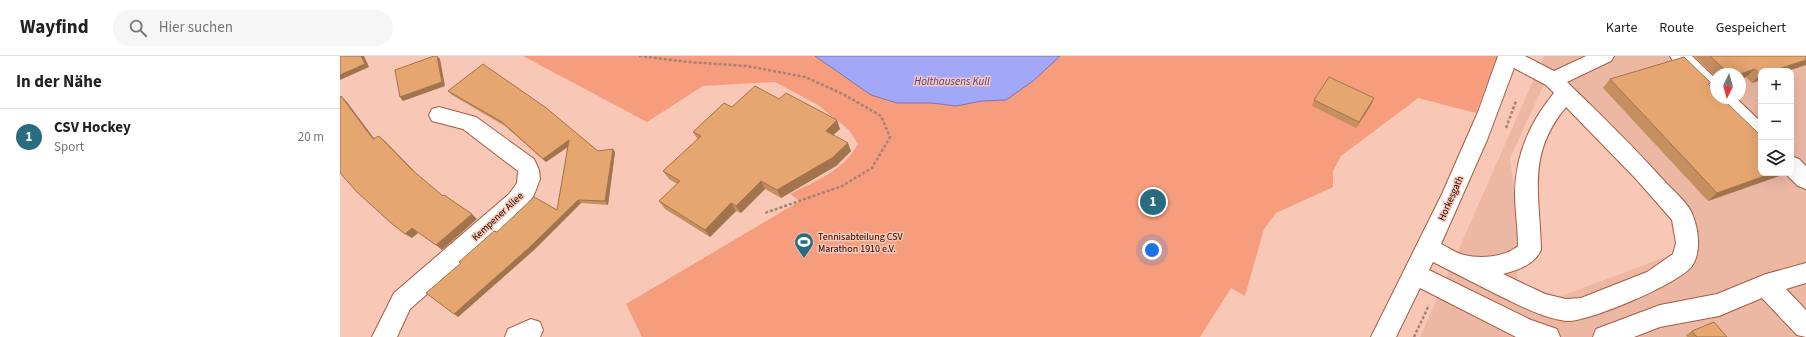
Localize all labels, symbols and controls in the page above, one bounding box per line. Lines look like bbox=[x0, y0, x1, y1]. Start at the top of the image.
search box bbox=[113, 10, 393, 46]
text: Wayfind bbox=[20, 14, 89, 41]
icon: search bbox=[127, 17, 149, 39]
text: Hier suchen bbox=[159, 17, 233, 38]
text: Karte bbox=[1606, 18, 1637, 38]
text: Route bbox=[1659, 18, 1694, 38]
text: Gespeichert bbox=[1716, 18, 1786, 38]
north arrow bbox=[1710, 68, 1746, 104]
map controls bbox=[1758, 68, 1794, 176]
button: + bbox=[1758, 68, 1794, 104]
text: In der Nähe bbox=[16, 70, 102, 94]
water label: Holthausens Kull bbox=[914, 74, 990, 89]
button: − bbox=[1758, 104, 1794, 140]
text: CSV Hockey bbox=[54, 117, 131, 138]
text: 1 bbox=[26, 128, 32, 146]
text: 20 m bbox=[298, 128, 324, 146]
text: Sport bbox=[54, 138, 84, 156]
button: layers bbox=[1758, 140, 1794, 176]
street label: Horkesgath bbox=[1435, 174, 1467, 223]
pin: 1 bbox=[1140, 187, 1166, 217]
street label: Kempener Allee bbox=[469, 189, 527, 244]
place label: Tennisabteilung CSV Marathon 1910 e.V. bbox=[818, 230, 904, 256]
sports icon: Tennisabteilung CSV Marathon 1910 e.V. bbox=[793, 231, 815, 259]
your location bbox=[1142, 240, 1162, 260]

